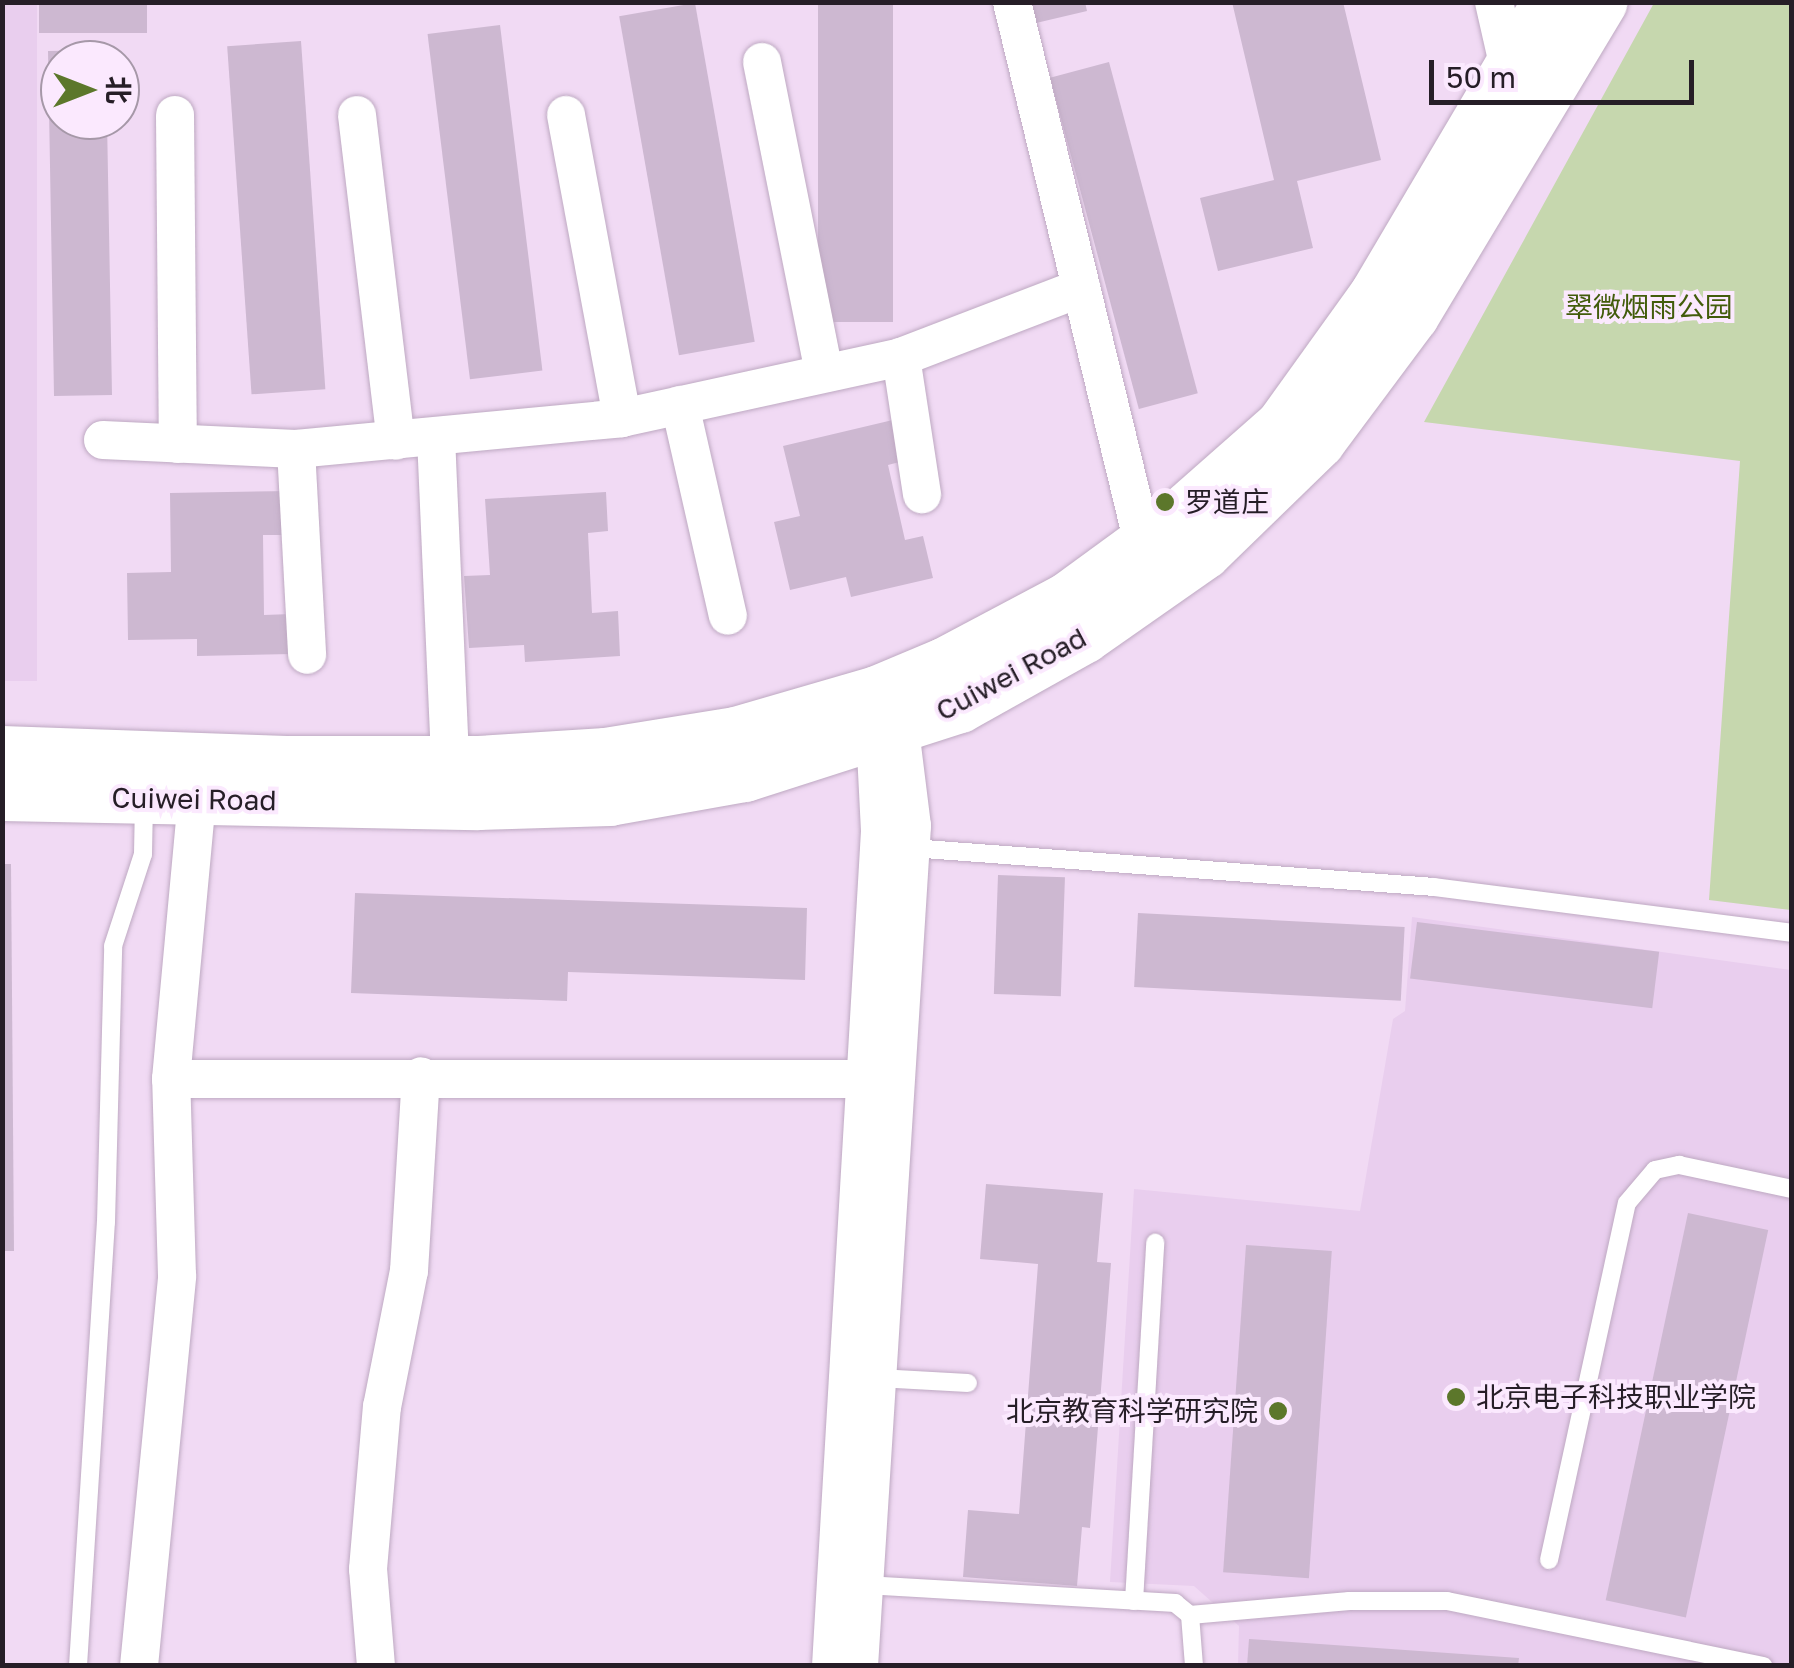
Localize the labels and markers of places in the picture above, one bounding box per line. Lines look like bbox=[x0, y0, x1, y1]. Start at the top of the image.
place label: 罗道庄 bbox=[1185, 485, 1269, 519]
marker: 罗道庄 bbox=[1154, 491, 1176, 513]
place label: 北京电子科技职业学院 bbox=[1476, 1380, 1756, 1414]
marker: 北京电子科技职业学院 bbox=[1445, 1386, 1467, 1408]
place label: 北京教育科学研究院 bbox=[1006, 1394, 1258, 1428]
marker: 北京教育科学研究院 bbox=[1267, 1400, 1289, 1422]

